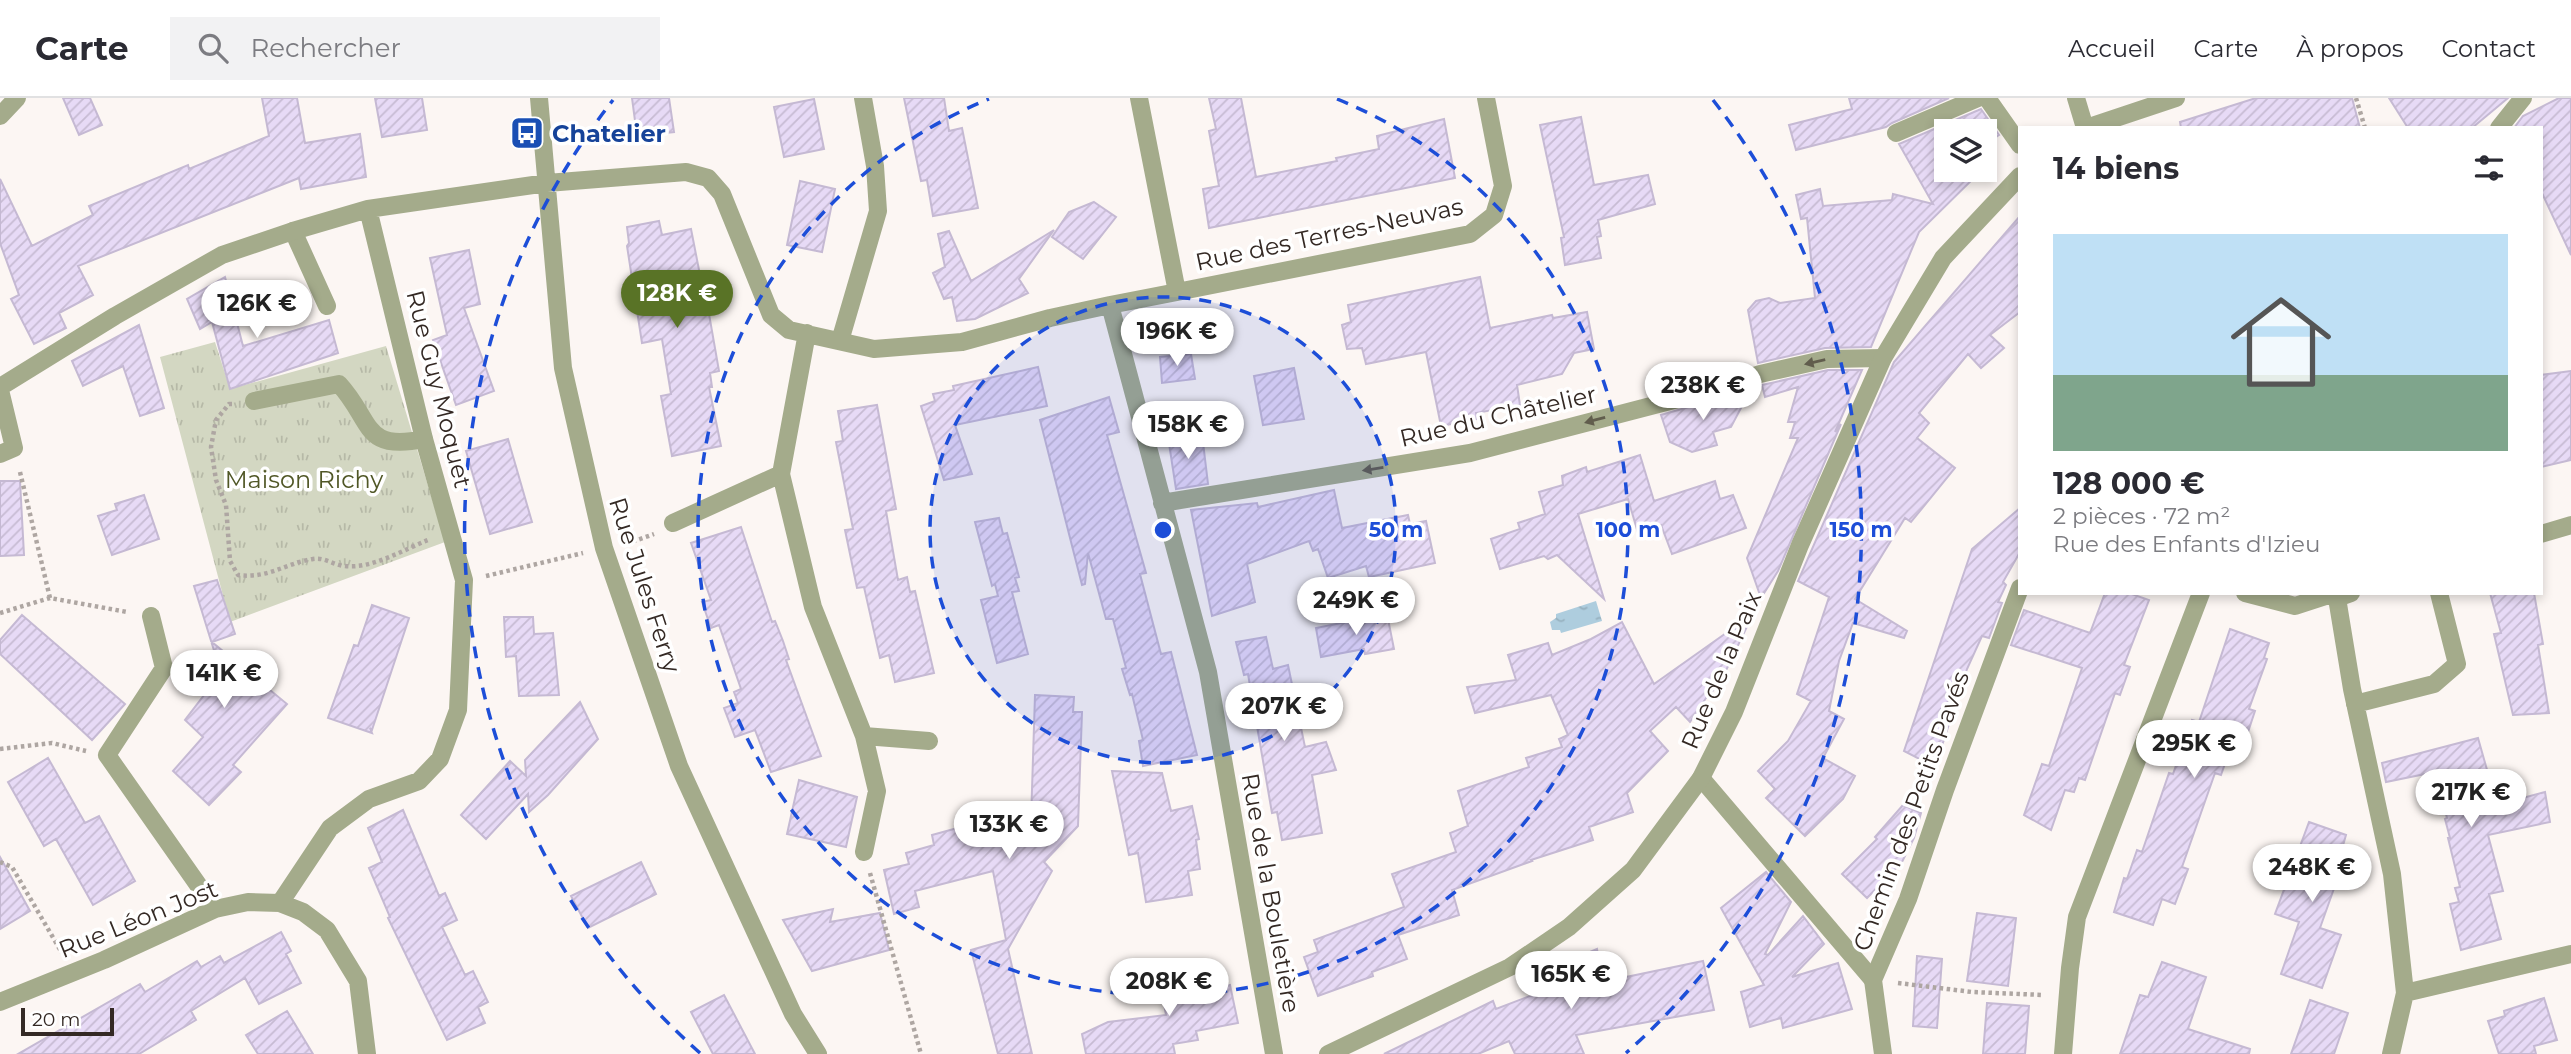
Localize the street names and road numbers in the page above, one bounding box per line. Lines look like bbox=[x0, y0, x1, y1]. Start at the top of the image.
street label: Rue des Terres-Neuvas bbox=[1193, 191, 1465, 277]
street label: Rue Guy Moquet bbox=[400, 287, 478, 491]
street label: Rue du Châtelier bbox=[1397, 379, 1599, 453]
street label: Rue Jules Ferry bbox=[603, 494, 687, 676]
street label: Rue de la Paix bbox=[1675, 587, 1767, 753]
street label: Chemin des Petits Pavés bbox=[1847, 667, 1975, 955]
street label: Rue de la Bouletière bbox=[1236, 771, 1306, 1015]
street label: Rue Léon Jost bbox=[54, 874, 222, 964]

